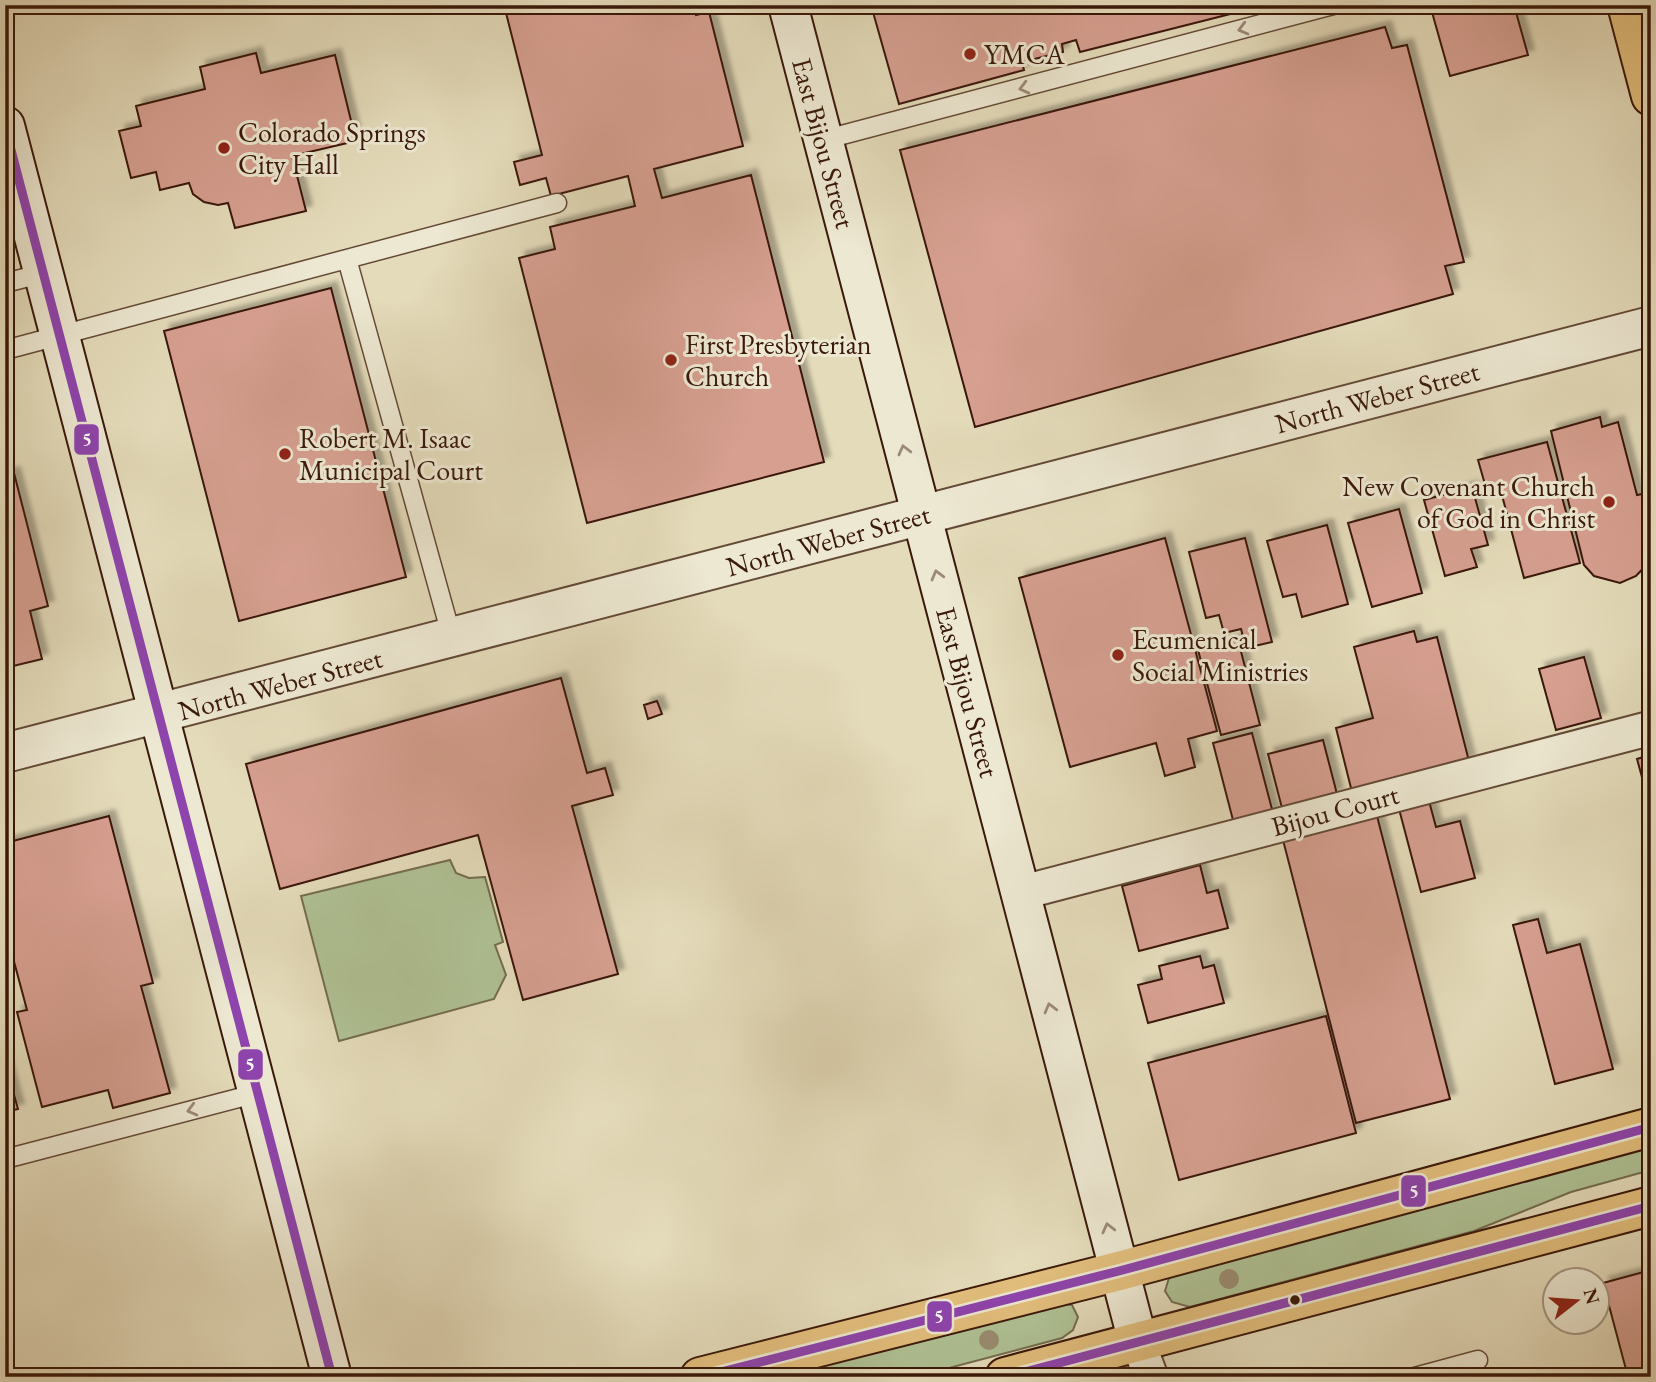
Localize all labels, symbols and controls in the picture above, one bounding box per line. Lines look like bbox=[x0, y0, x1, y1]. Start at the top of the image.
one-way arrow bbox=[1238, 21, 1250, 35]
place label: YMCA bbox=[984, 36, 1065, 72]
marker: YMCA bbox=[962, 46, 978, 62]
street label: East Bijou Street bbox=[784, 54, 864, 232]
one-way arrow bbox=[1018, 80, 1030, 94]
place label: Colorado Springs City Hall bbox=[238, 114, 426, 182]
marker: Colorado Springs City Hall bbox=[216, 140, 232, 156]
place label: First Presbyterian Church bbox=[685, 326, 872, 394]
marker: First Presbyterian Church bbox=[663, 352, 679, 368]
street label: North Weber Street bbox=[1271, 352, 1483, 442]
place label: Robert M. Isaac Municipal Court bbox=[299, 420, 483, 488]
line badge: 5 bbox=[73, 423, 100, 456]
text: 5 bbox=[82, 427, 92, 452]
one-way arrow bbox=[898, 444, 912, 456]
marker: Robert M. Isaac Municipal Court bbox=[277, 446, 293, 462]
place label: New Covenant Church of God in Christ bbox=[1342, 468, 1595, 536]
marker: New Covenant Church of God in Christ bbox=[1601, 494, 1617, 510]
street label: North Weber Street bbox=[722, 495, 934, 585]
one-way arrow bbox=[931, 569, 945, 581]
street label: East Bijou Street bbox=[928, 603, 1008, 781]
place label: Ecumenical Social Ministries bbox=[1132, 621, 1308, 689]
street label: North Weber Street bbox=[174, 639, 386, 729]
marker: Ecumenical Social Ministries bbox=[1110, 647, 1126, 663]
street label: Bijou Court bbox=[1267, 776, 1403, 844]
one-way arrow bbox=[1044, 1003, 1058, 1015]
line badge: 5 bbox=[237, 1048, 264, 1081]
text: 5 bbox=[245, 1052, 255, 1077]
one-way arrow bbox=[186, 1102, 198, 1116]
line badge: 5 bbox=[1400, 1174, 1427, 1208]
text: 5 bbox=[1409, 1179, 1419, 1204]
one-way arrow bbox=[1102, 1223, 1116, 1235]
north arrow bbox=[1540, 1266, 1610, 1336]
text: N bbox=[1578, 1285, 1606, 1308]
unlabelled marker bbox=[1288, 1293, 1302, 1307]
line badge: 5 bbox=[926, 1300, 953, 1333]
text: 5 bbox=[934, 1304, 944, 1329]

